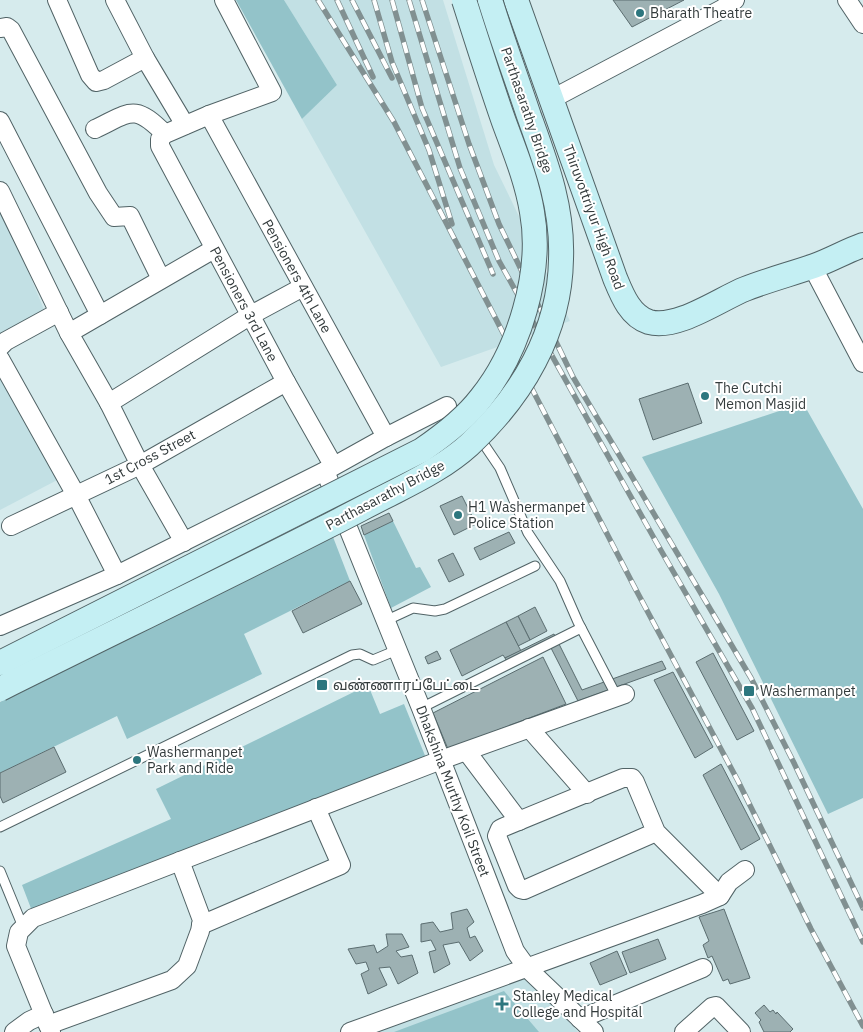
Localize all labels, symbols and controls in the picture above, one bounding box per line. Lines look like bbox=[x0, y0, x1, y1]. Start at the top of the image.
place label: Bharath Theatre bbox=[650, 4, 752, 22]
marker: Bharath Theatre bbox=[634, 7, 646, 19]
street label: Parthasarathy Bridge bbox=[497, 45, 557, 176]
street label: Thiruvottriyur High Road bbox=[559, 142, 629, 292]
street label: Pensioners 4th Lane bbox=[258, 216, 336, 336]
street label: Pensioners 3rd Lane bbox=[206, 243, 282, 365]
place label: The Cutchi Memon Masjid bbox=[715, 379, 806, 413]
marker: The Cutchi Memon Masjid bbox=[699, 390, 711, 402]
street label: 1st Cross Street bbox=[102, 425, 199, 488]
street label: Parthasarathy Bridge bbox=[322, 456, 448, 534]
place label: H1 Washermanpet Police Station bbox=[468, 498, 585, 532]
marker: H1 Washermanpet Police Station bbox=[452, 509, 464, 521]
place label: வண்ணாரப்பேட்டை bbox=[333, 676, 479, 694]
marker: வண்ணாரப்பேட்டை bbox=[315, 678, 329, 692]
place label: Washermanpet bbox=[760, 682, 856, 700]
marker: Washermanpet bbox=[742, 684, 756, 698]
street label: Dhakshina Murthy Koil Street bbox=[412, 703, 494, 879]
place label: Washermanpet Park and Ride bbox=[147, 743, 243, 777]
marker: Washermanpet Park and Ride bbox=[131, 754, 143, 766]
place label: Stanley Medical College and Hospital bbox=[513, 987, 642, 1021]
marker: Stanley Medical College and Hospital bbox=[495, 997, 509, 1011]

